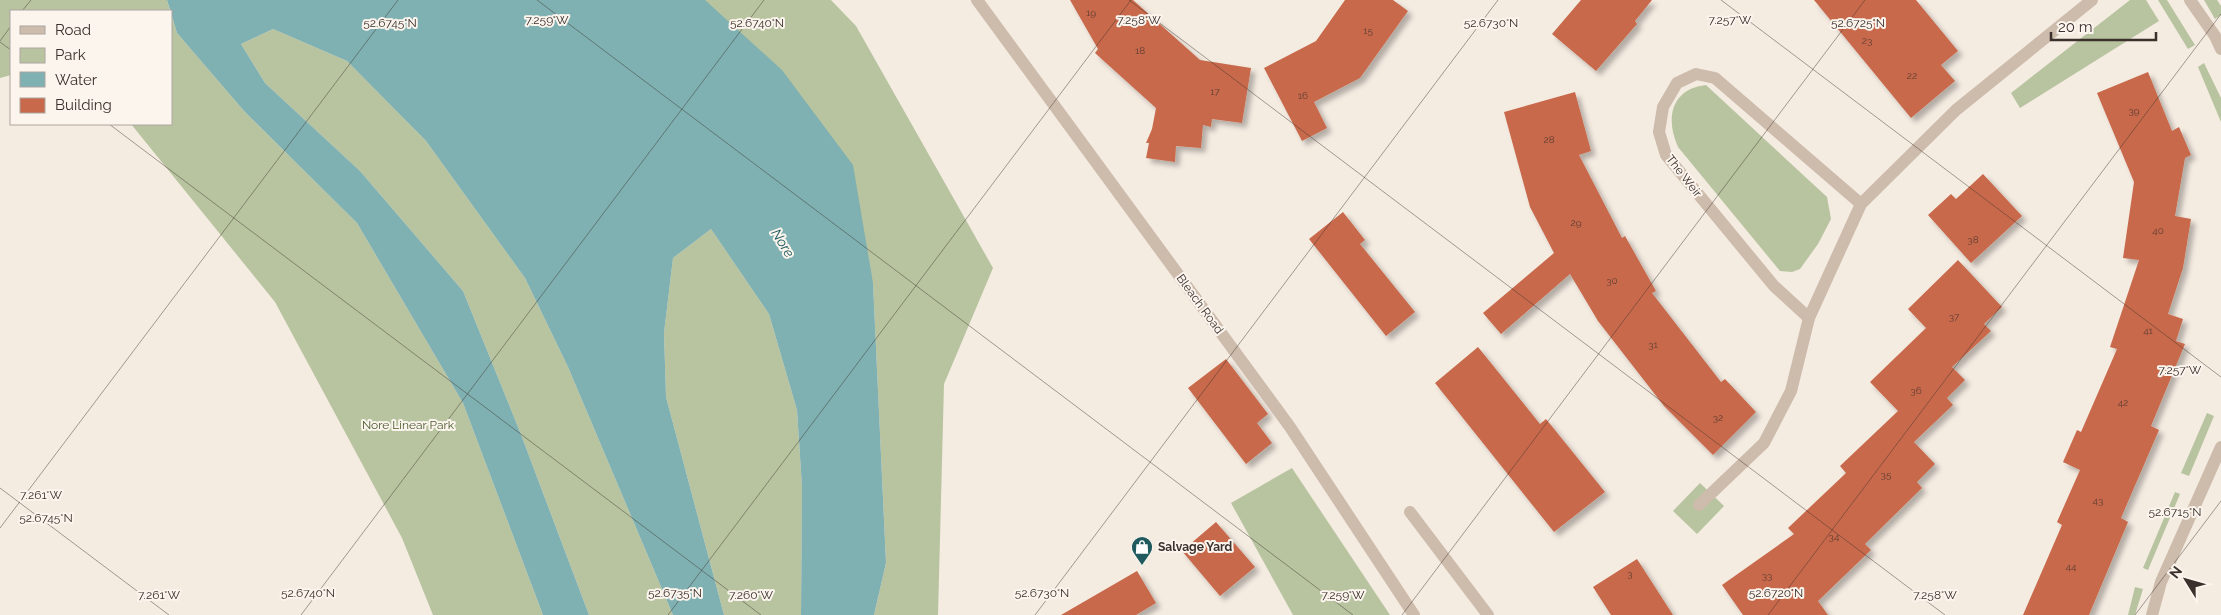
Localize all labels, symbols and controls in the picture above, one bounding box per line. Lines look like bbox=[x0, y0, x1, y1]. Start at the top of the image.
house number: 19 bbox=[1086, 7, 1096, 18]
legend bbox=[10, 10, 172, 125]
scale bar bbox=[2051, 10, 2156, 42]
text: 7.259°W bbox=[525, 13, 569, 27]
text: 7.258°W bbox=[1117, 13, 1161, 27]
text: 7.257°W bbox=[1709, 13, 1752, 27]
text: 52.6745°N bbox=[363, 16, 417, 30]
text: 52.6740°N bbox=[730, 16, 784, 30]
text: 52.6730°N bbox=[1464, 16, 1518, 30]
text: 52.6725°N bbox=[1831, 16, 1885, 30]
text: 20 m bbox=[2058, 18, 2093, 36]
text: Road bbox=[55, 21, 91, 39]
house number: 15 bbox=[1363, 25, 1373, 36]
house number: 23 bbox=[1862, 35, 1872, 46]
house number: 18 bbox=[1135, 45, 1145, 56]
text: Park bbox=[55, 46, 86, 64]
house number: 22 bbox=[1907, 70, 1917, 81]
text: Water bbox=[55, 71, 98, 89]
house number: 17 bbox=[1210, 86, 1220, 97]
house number: 16 bbox=[1298, 90, 1308, 101]
text: Building bbox=[55, 96, 112, 114]
house number: 39 bbox=[2128, 105, 2140, 116]
house number: 28 bbox=[1543, 134, 1555, 145]
street label: The Weir bbox=[1663, 152, 1705, 200]
house number: 29 bbox=[1570, 217, 1582, 228]
house number: 40 bbox=[2152, 225, 2164, 236]
water label: Nore bbox=[768, 226, 798, 261]
house number: 38 bbox=[1967, 234, 1979, 245]
street label: Bleach Road bbox=[1174, 271, 1226, 337]
house number: 30 bbox=[1606, 275, 1618, 286]
house number: 37 bbox=[1949, 311, 1960, 322]
house number: 41 bbox=[2143, 325, 2154, 336]
house number: 31 bbox=[1648, 339, 1659, 350]
text: 7.257°W bbox=[2159, 363, 2202, 377]
house number: 36 bbox=[1910, 385, 1922, 396]
house number: 42 bbox=[2118, 397, 2128, 408]
house number: 32 bbox=[1713, 412, 1723, 423]
park label: Nore Linear Park bbox=[362, 418, 455, 432]
house number: 35 bbox=[1881, 469, 1892, 480]
text: 7.261°W bbox=[20, 488, 62, 502]
house number: 43 bbox=[2093, 495, 2103, 506]
text: 52.6715°N bbox=[2149, 505, 2201, 519]
text: 52.6745°N bbox=[19, 511, 73, 525]
house number: 34 bbox=[1829, 531, 1840, 542]
shop icon: Salvage Yard bbox=[1130, 535, 1154, 566]
place label: Salvage Yard bbox=[1158, 540, 1233, 554]
north arrow bbox=[2161, 555, 2211, 605]
house number: 44 bbox=[2066, 561, 2077, 572]
text: N bbox=[2166, 563, 2185, 581]
house number: 3 bbox=[1627, 568, 1633, 579]
house number: 33 bbox=[1762, 570, 1772, 581]
text: 52.6740°N bbox=[281, 586, 335, 600]
text: 52.6735°N bbox=[648, 586, 702, 600]
text: 52.6730°N bbox=[1015, 586, 1069, 600]
text: 52.6720°N bbox=[1749, 586, 1803, 600]
text: 7.261°W bbox=[138, 588, 180, 602]
text: 7.260°W bbox=[729, 588, 774, 602]
text: 7.259°W bbox=[1321, 588, 1365, 602]
text: 7.258°W bbox=[1913, 588, 1957, 602]

